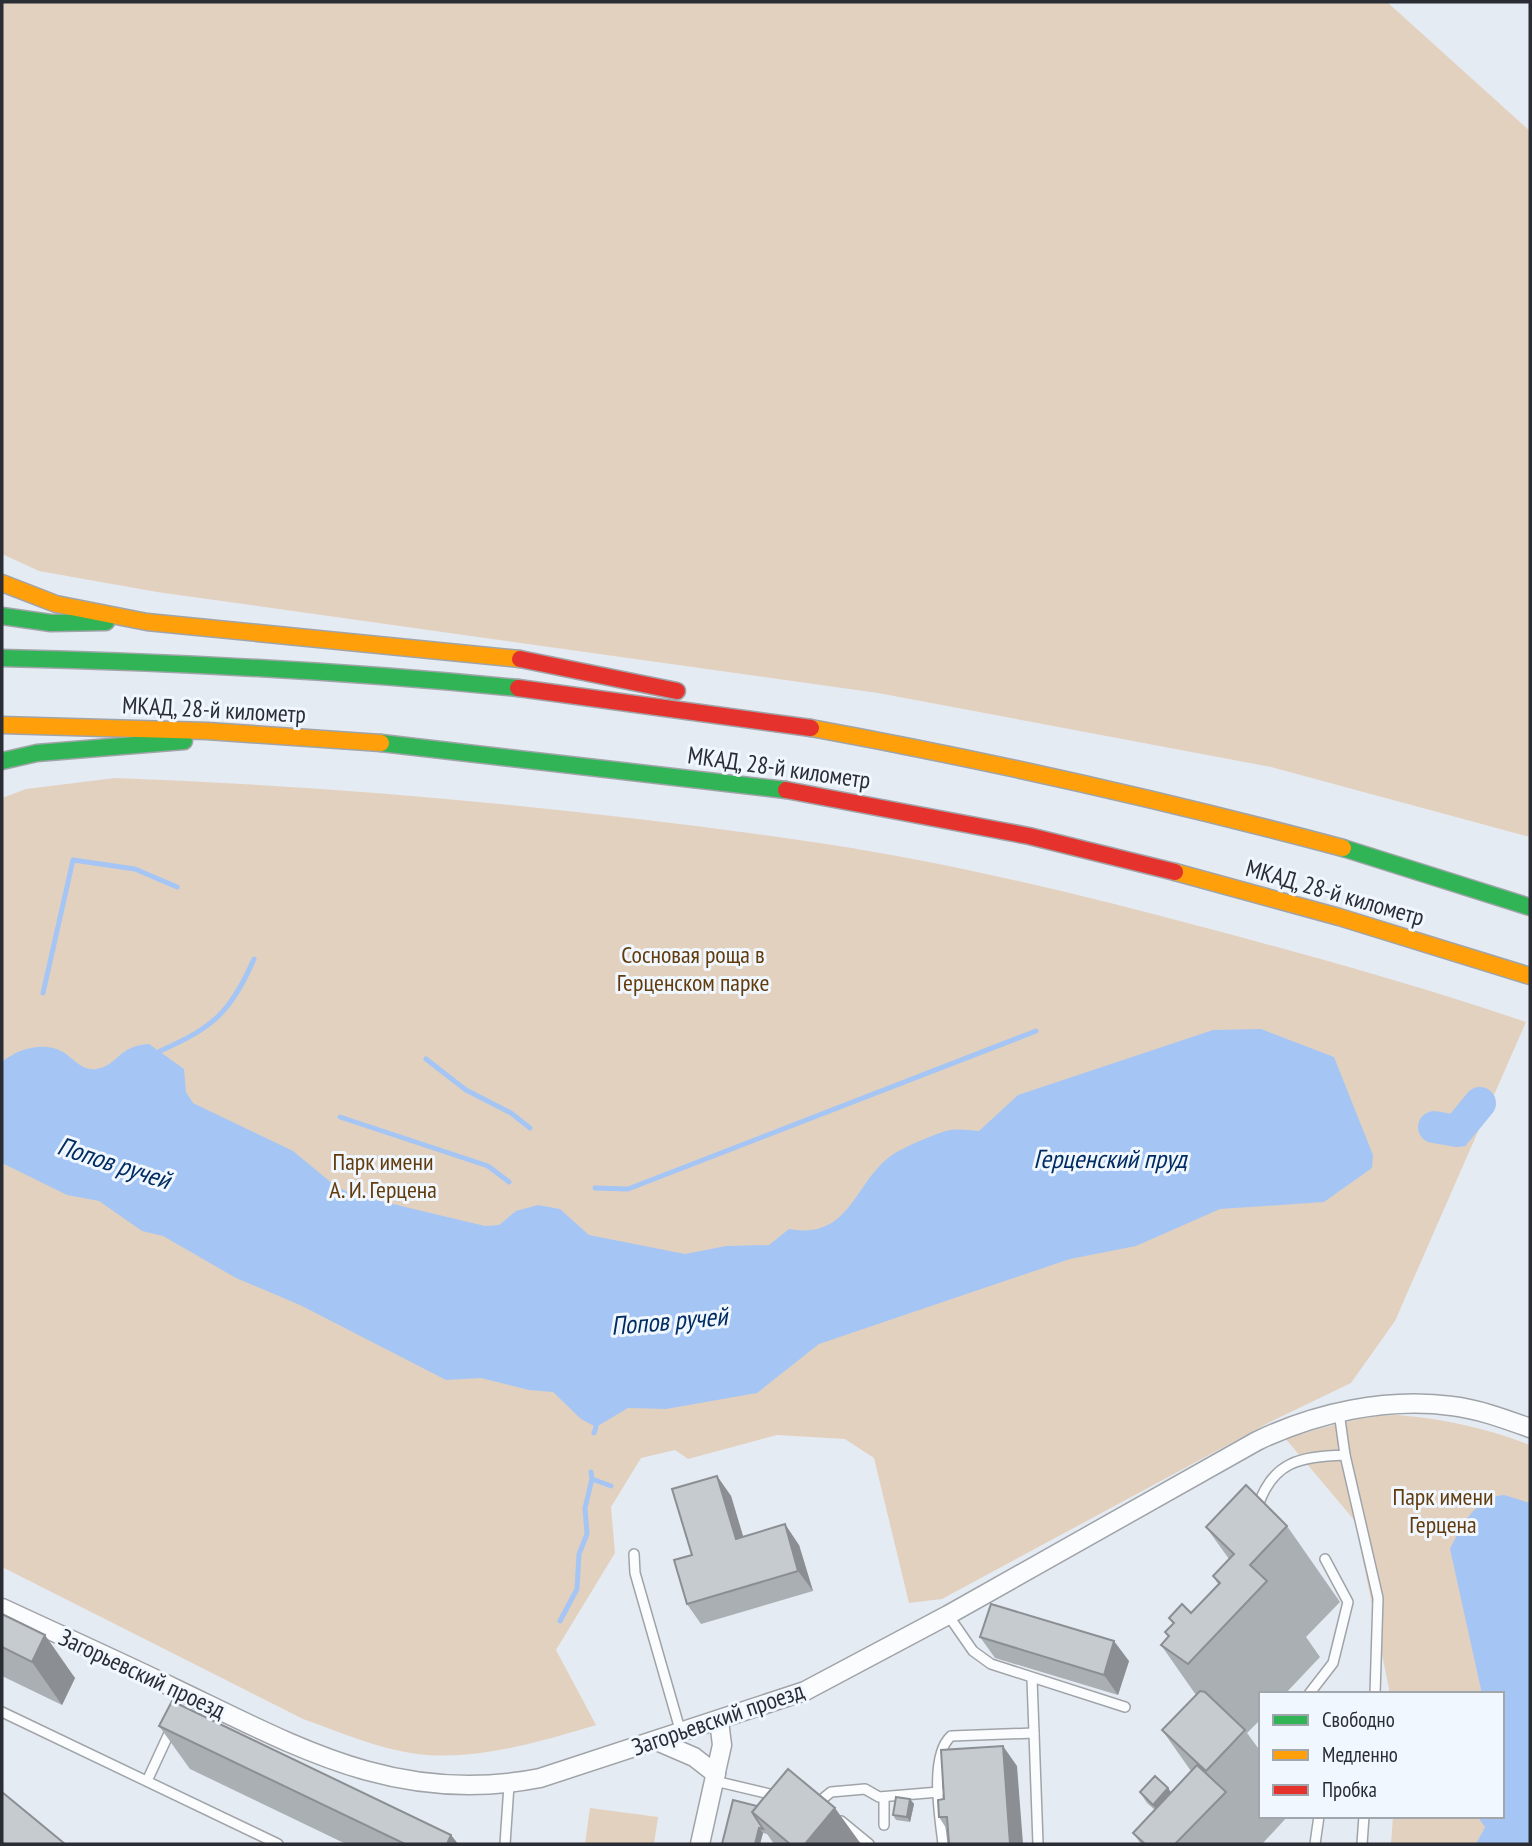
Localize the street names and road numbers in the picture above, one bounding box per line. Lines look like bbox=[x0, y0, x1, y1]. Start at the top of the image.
street label: МКАД, 28-й километр bbox=[121, 689, 307, 730]
street label: МКАД, 28-й километр bbox=[686, 739, 872, 796]
street label: МКАД, 28-й километр bbox=[1242, 852, 1428, 933]
street label: Загорьевский проезд bbox=[54, 1621, 231, 1726]
street label: Загорьевский проезд bbox=[628, 1674, 808, 1762]

